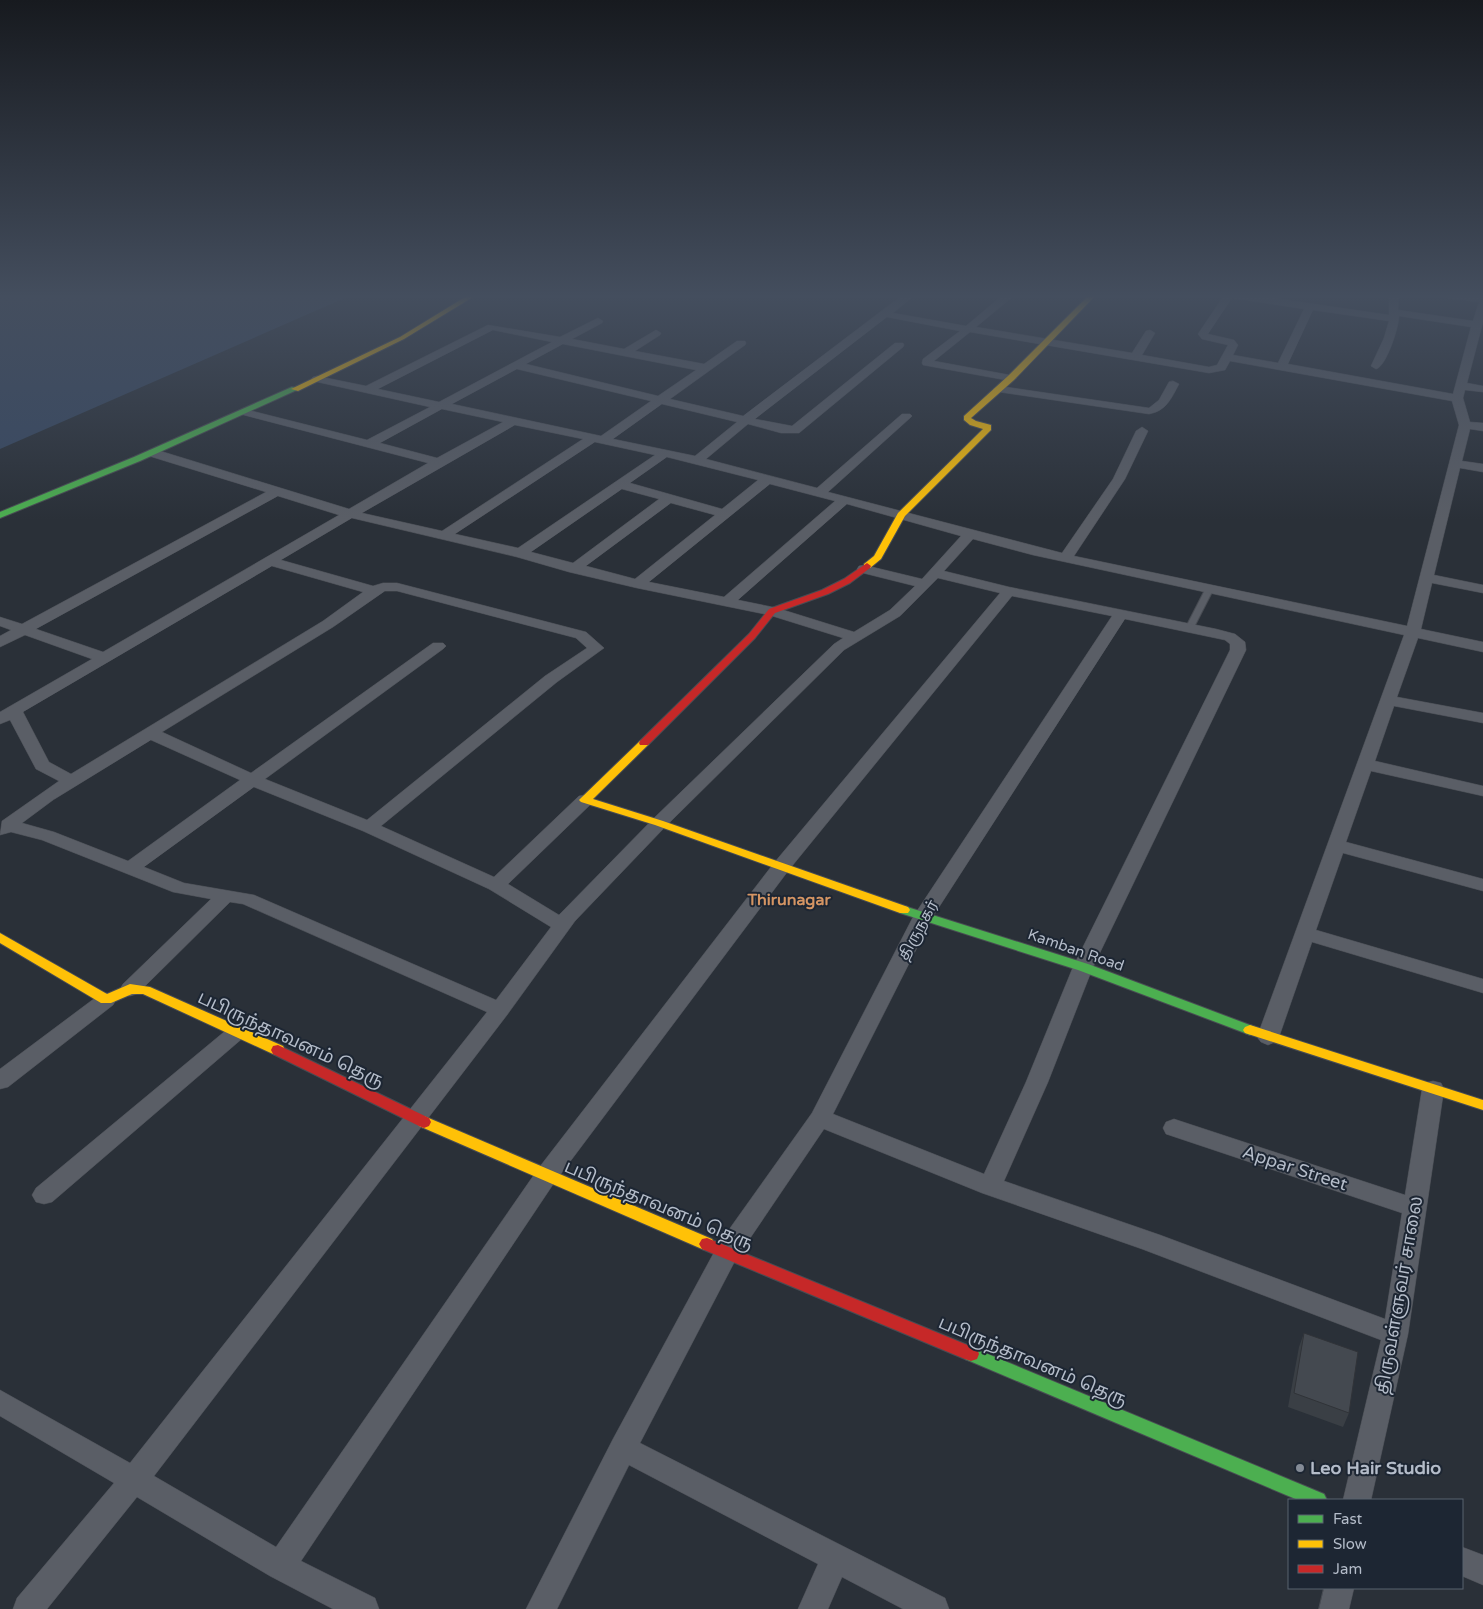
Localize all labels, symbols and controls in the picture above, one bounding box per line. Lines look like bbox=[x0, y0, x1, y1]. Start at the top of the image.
district label: Thirunagar bbox=[746, 890, 831, 910]
street label: திருநகர் bbox=[894, 896, 944, 964]
street label: Kamban Road bbox=[1025, 925, 1127, 975]
street label: பபிருந்தாவனம் தெரு bbox=[194, 986, 388, 1093]
street label: Appar Street bbox=[1240, 1141, 1350, 1195]
street label: பபிருந்தாவனம் தெரு bbox=[561, 1155, 757, 1256]
street label: திருவள்ளுவர் சாலை bbox=[1371, 1194, 1428, 1396]
street label: பபிருந்தாவனம் தெரு bbox=[935, 1311, 1131, 1412]
place label: Leo Hair Studio bbox=[1310, 1457, 1441, 1479]
marker: Leo Hair Studio bbox=[1294, 1462, 1306, 1474]
legend bbox=[1288, 1499, 1463, 1589]
text: Fast bbox=[1333, 1510, 1363, 1528]
text: Slow bbox=[1333, 1535, 1367, 1553]
text: Jam bbox=[1333, 1560, 1362, 1578]

